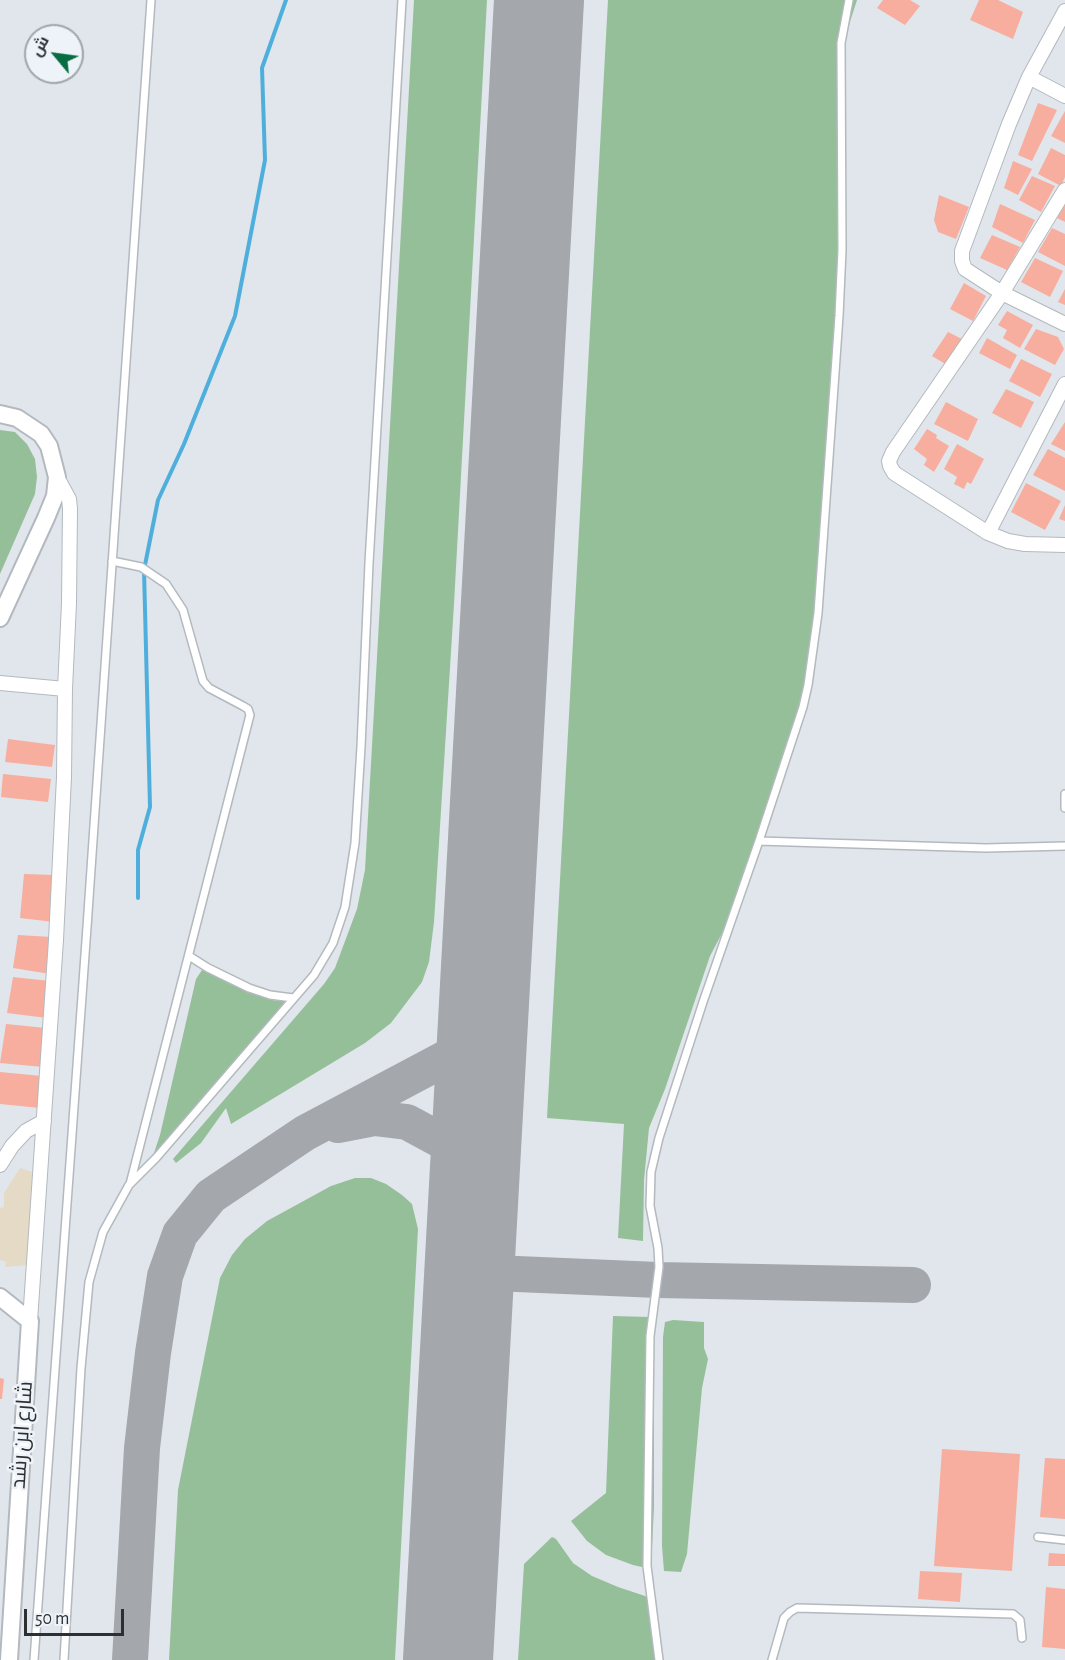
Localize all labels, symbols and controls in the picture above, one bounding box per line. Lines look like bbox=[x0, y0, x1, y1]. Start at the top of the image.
north arrow bbox=[24, 24, 84, 84]
text: ش bbox=[28, 33, 52, 59]
street label: شارع ابن رشد bbox=[6, 1380, 38, 1490]
scale bar bbox=[27, 1597, 128, 1635]
text: 50 m bbox=[35, 1610, 69, 1628]

